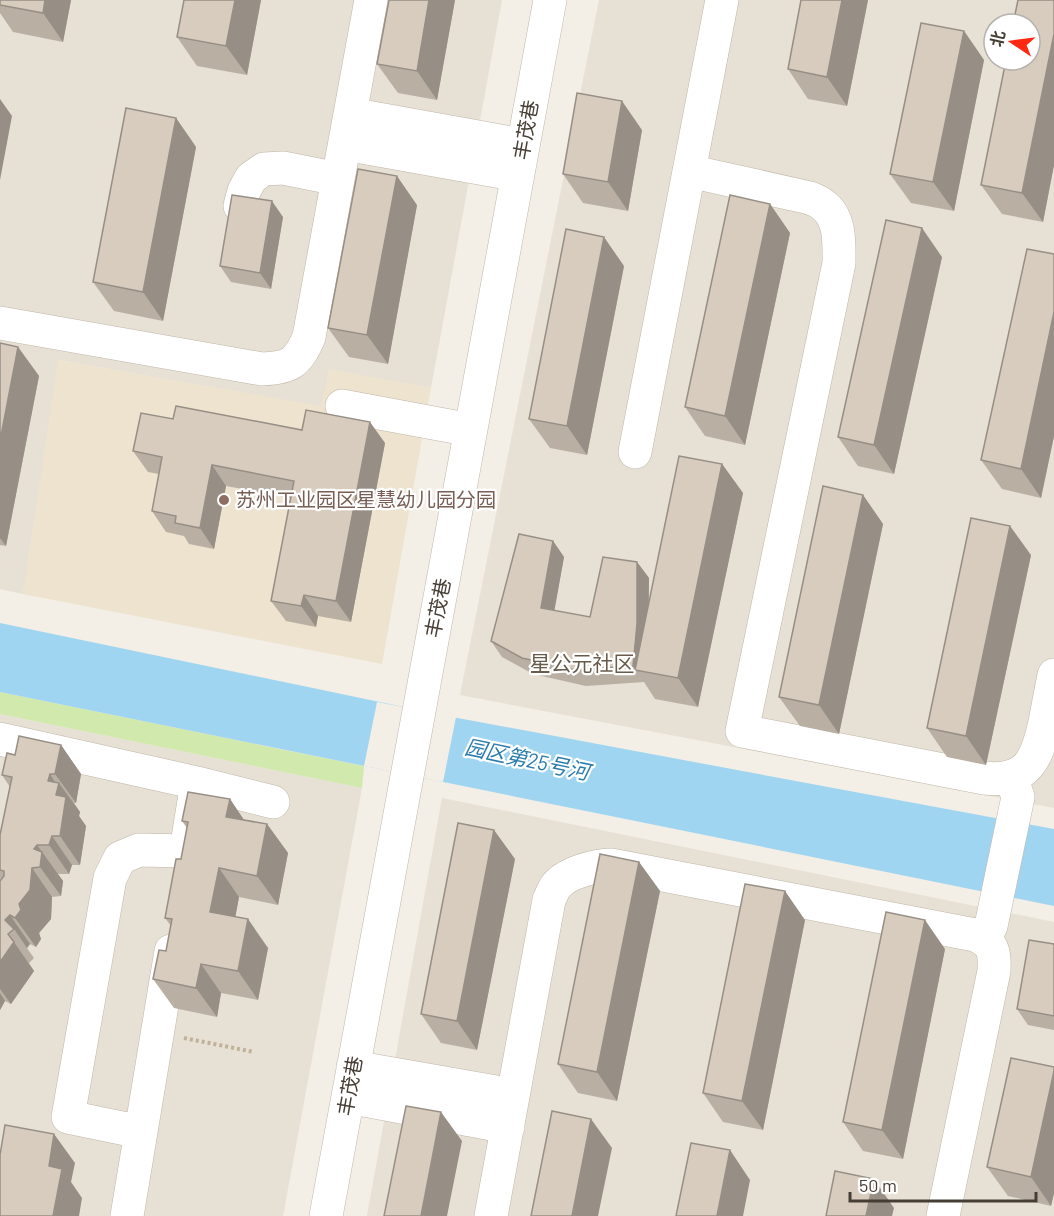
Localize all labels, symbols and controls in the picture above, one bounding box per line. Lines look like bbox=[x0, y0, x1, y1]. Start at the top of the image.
north arrow bbox=[982, 12, 1042, 72]
text: 北 bbox=[986, 29, 1008, 48]
street label: 丰茂巷 bbox=[508, 98, 542, 161]
place label: 苏州工业园区星慧幼儿园分园 bbox=[236, 487, 496, 511]
marker: 苏州工业园区星慧幼儿园分园 bbox=[217, 493, 231, 507]
street label: 丰茂巷 bbox=[420, 576, 455, 640]
district label: 星公元社区 bbox=[530, 650, 635, 675]
water label: 园区第25号河 bbox=[463, 733, 596, 785]
street label: 丰茂巷 bbox=[332, 1054, 366, 1117]
scale bar bbox=[850, 1165, 1036, 1203]
text: 50 m bbox=[859, 1174, 897, 1196]

